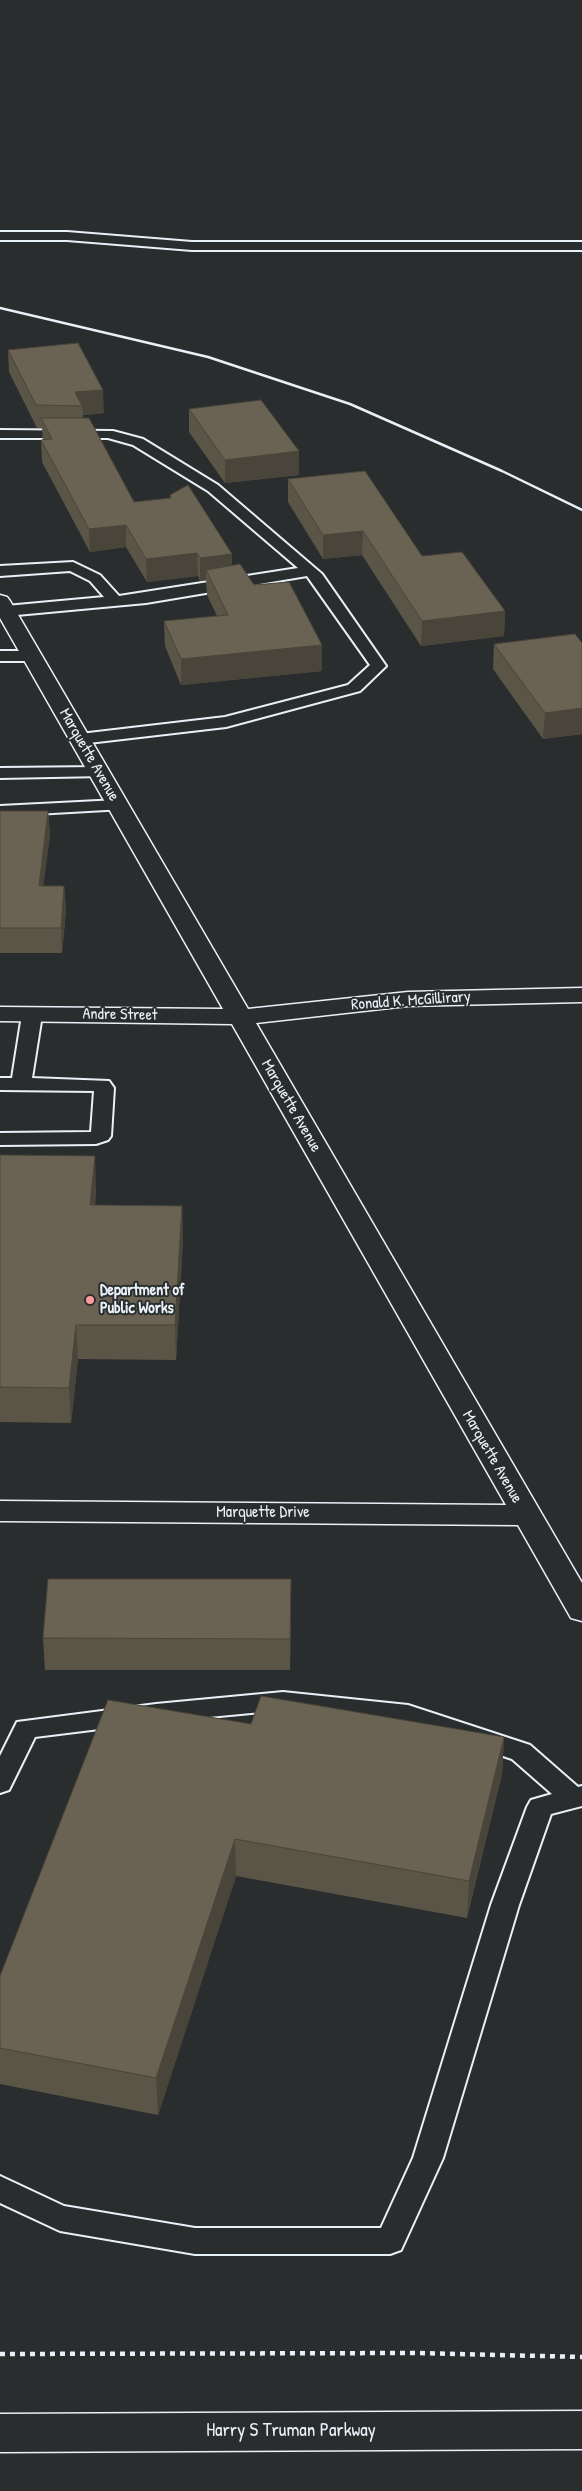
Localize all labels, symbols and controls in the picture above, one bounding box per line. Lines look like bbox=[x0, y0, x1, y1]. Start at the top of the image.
street label: Marquette Avenue bbox=[55, 705, 123, 805]
street label: Ronald K. McGillirary bbox=[351, 987, 471, 1015]
street label: Andre Street bbox=[82, 1005, 158, 1025]
street label: Marquette Avenue bbox=[257, 1056, 325, 1156]
place label: Department of Public Works bbox=[100, 1281, 185, 1319]
marker: Department of Public Works bbox=[84, 1294, 96, 1306]
street label: Marquette Avenue bbox=[458, 1407, 526, 1507]
street label: Marquette Drive bbox=[216, 1503, 310, 1523]
street label: Harry S Truman Parkway bbox=[206, 2420, 376, 2442]

